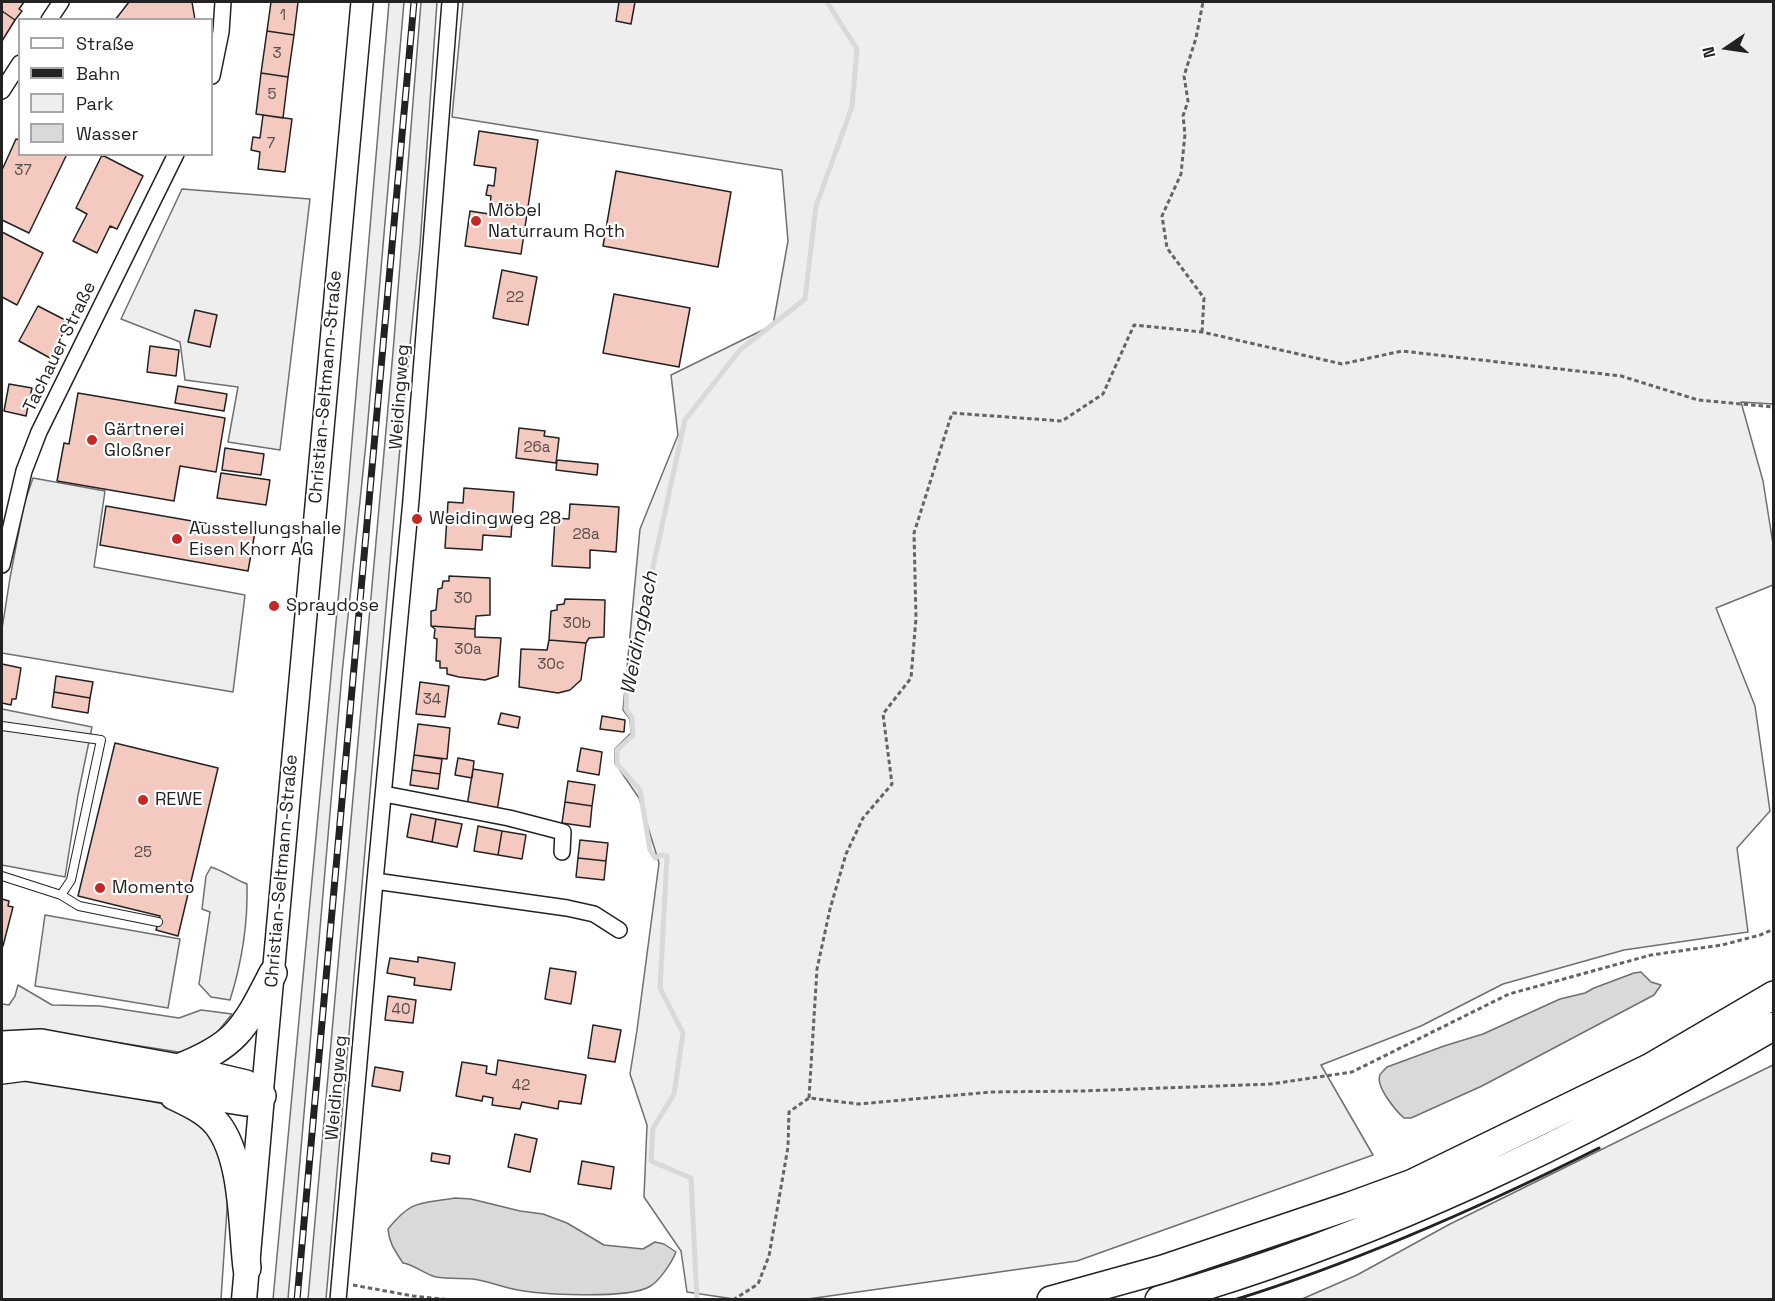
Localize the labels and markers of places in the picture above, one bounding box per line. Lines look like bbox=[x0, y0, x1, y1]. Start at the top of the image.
place label: Möbel Naturraum Roth bbox=[488, 200, 625, 242]
marker: Möbel Naturraum Roth bbox=[469, 214, 483, 228]
place label: Gärtnerei Gloßner bbox=[104, 419, 185, 462]
marker: Gärtnerei Gloßner bbox=[85, 433, 99, 447]
place label: Weidingweg 28 bbox=[429, 508, 561, 530]
marker: Weidingweg 28 bbox=[410, 512, 424, 526]
place label: Ausstellungshalle Eisen Knorr AG bbox=[189, 518, 342, 560]
marker: Ausstellungshalle Eisen Knorr AG bbox=[170, 532, 184, 546]
place label: Spraydose bbox=[286, 595, 379, 617]
marker: Spraydose bbox=[267, 599, 281, 613]
place label: REWE bbox=[155, 789, 202, 811]
marker: REWE bbox=[136, 793, 150, 807]
place label: Momento bbox=[112, 877, 195, 899]
marker: Momento bbox=[93, 881, 107, 895]

